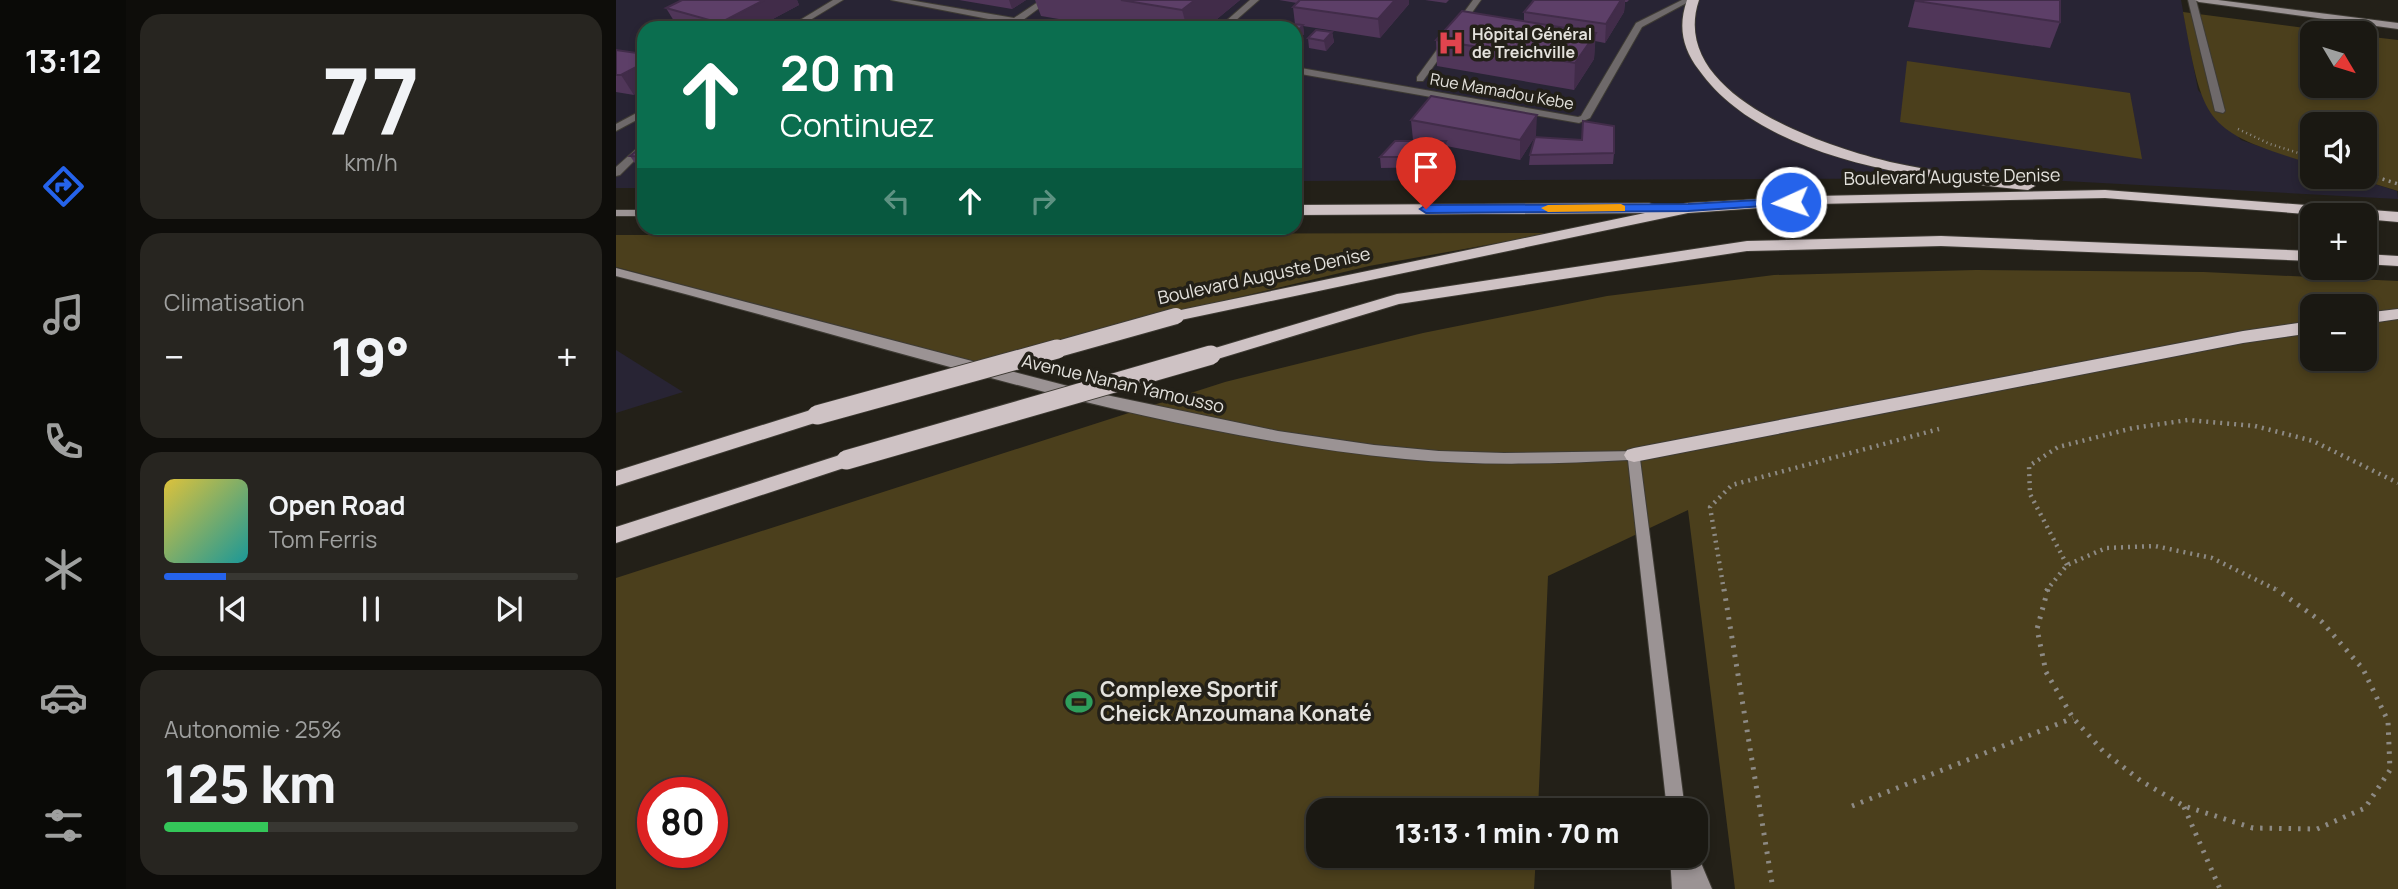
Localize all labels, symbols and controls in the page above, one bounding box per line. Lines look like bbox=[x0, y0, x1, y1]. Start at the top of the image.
north arrow bbox=[2300, 21, 2376, 98]
map controls bbox=[2300, 21, 2377, 371]
place label: Hôpital Général de Treichville bbox=[1472, 23, 1592, 63]
hospital icon: Hôpital Général de Treichville bbox=[1436, 28, 1466, 58]
text: 77 bbox=[322, 38, 420, 162]
text: 13:12 bbox=[25, 39, 101, 83]
text: 20 m bbox=[780, 39, 895, 106]
icon: ahead bbox=[665, 49, 756, 140]
street label: Rue Mamadou Kebe bbox=[1428, 68, 1576, 114]
text: Continuez bbox=[780, 103, 935, 147]
button: sound bbox=[2300, 112, 2377, 189]
pin bbox=[1396, 137, 1456, 209]
text: km/h bbox=[344, 146, 398, 178]
icon: arrive bbox=[1407, 148, 1445, 186]
icon: directions bbox=[39, 162, 88, 211]
street label: Boulevard Auguste Denise bbox=[1843, 162, 2061, 190]
position arrow bbox=[1754, 165, 1828, 239]
icon: left bbox=[878, 182, 916, 220]
icon: ahead bbox=[951, 182, 989, 220]
icon: right bbox=[1024, 182, 1062, 220]
button: + bbox=[2300, 203, 2377, 280]
street label: Boulevard Auguste Denise bbox=[1155, 241, 1372, 309]
text: Climatisation bbox=[164, 286, 305, 318]
icon: music bbox=[39, 290, 88, 339]
button: − bbox=[2300, 294, 2377, 371]
text: 19° bbox=[331, 321, 410, 392]
text: − bbox=[164, 330, 185, 382]
text: + bbox=[556, 330, 578, 382]
street label: Avenue Nanan Yamousso bbox=[1020, 348, 1227, 418]
icon: phone bbox=[39, 417, 88, 466]
text: Open Road bbox=[269, 487, 405, 523]
text: Tom Ferris bbox=[269, 523, 377, 555]
icon: climate bbox=[39, 545, 88, 594]
icon: previous bbox=[214, 590, 252, 628]
icon: pause bbox=[352, 590, 390, 628]
icon: next bbox=[490, 590, 528, 628]
icon: car bbox=[39, 673, 88, 722]
place label: Complexe Sportif Cheick Anzoumana Konaté bbox=[1100, 675, 1372, 727]
sports icon: Complexe Sportif Cheick Anzoumana Konaté bbox=[1064, 687, 1094, 717]
text: Autonomie · 25% bbox=[164, 713, 342, 745]
text: 125 km bbox=[164, 748, 336, 819]
speed limit sign: 80 bbox=[637, 777, 728, 868]
icon: filters bbox=[39, 801, 88, 850]
text: 13:13 · 1 min · 70 m bbox=[1395, 815, 1619, 851]

